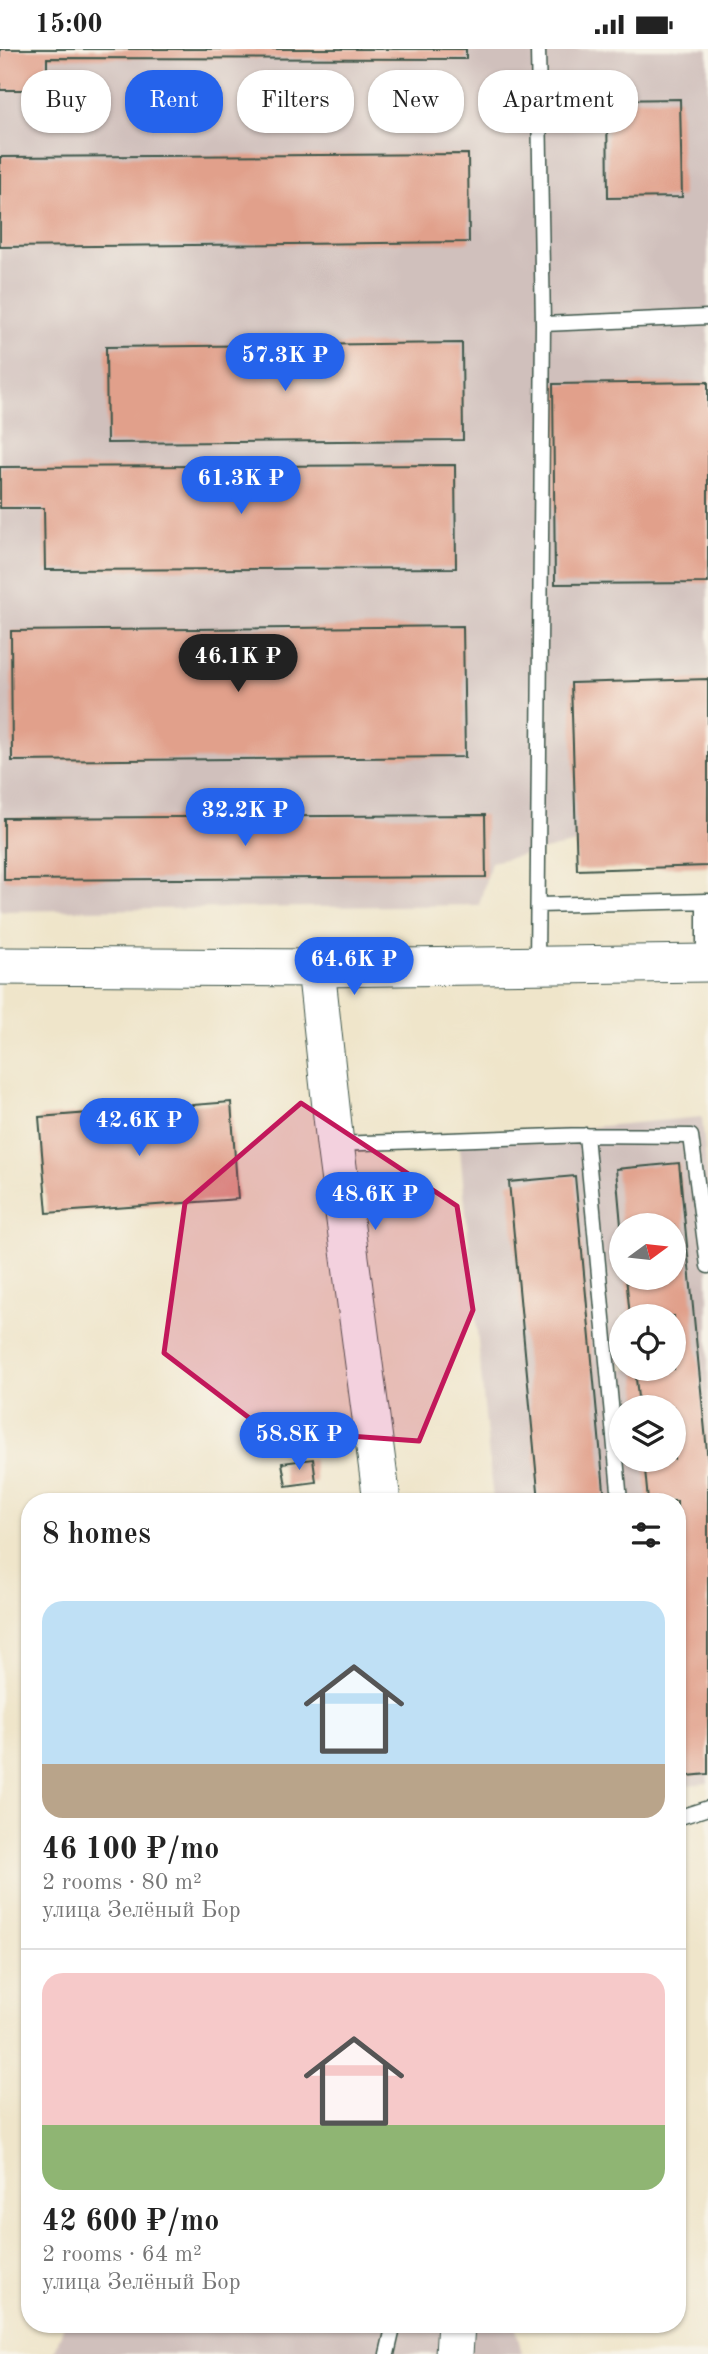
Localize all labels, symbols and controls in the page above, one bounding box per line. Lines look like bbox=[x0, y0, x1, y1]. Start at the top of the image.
text: 15:00 bbox=[35, 12, 103, 38]
chip: Buy bbox=[21, 70, 111, 133]
chip: Rent bbox=[125, 70, 223, 133]
chip: Filters bbox=[237, 70, 354, 133]
chip: New bbox=[368, 70, 464, 133]
chip: Apartment bbox=[478, 70, 638, 133]
pin: 57.3K ₽ bbox=[220, 333, 350, 393]
text: 57.3K ₽ bbox=[242, 344, 328, 367]
pin: 61.3K ₽ bbox=[176, 456, 306, 516]
text: 61.3K ₽ bbox=[198, 467, 284, 490]
pin: 46.1K ₽ bbox=[173, 635, 303, 694]
text: 46.1K ₽ bbox=[195, 645, 281, 668]
pin: 32.2K ₽ bbox=[180, 789, 310, 848]
text: 32.2K ₽ bbox=[202, 799, 288, 822]
pin: 64.6K ₽ bbox=[289, 937, 419, 997]
text: 64.6K ₽ bbox=[311, 948, 397, 971]
pin: 42.6K ₽ bbox=[74, 1099, 204, 1158]
text: 42.6K ₽ bbox=[96, 1109, 182, 1132]
pin: 48.6K ₽ bbox=[310, 1173, 440, 1232]
text: 48.6K ₽ bbox=[332, 1183, 418, 1206]
north arrow bbox=[609, 1213, 686, 1290]
map controls bbox=[609, 1213, 686, 1472]
button: locate bbox=[609, 1304, 686, 1381]
button: layers bbox=[609, 1395, 686, 1472]
pin: 58.8K ₽ bbox=[234, 1413, 364, 1472]
text: 58.8K ₽ bbox=[256, 1423, 342, 1446]
icon: filters bbox=[627, 1516, 665, 1554]
text: 8 homes bbox=[42, 1520, 151, 1550]
icon: home bbox=[291, 1646, 417, 1772]
text: 46 100 ₽/mo bbox=[42, 1835, 219, 1865]
text: 2 rooms · 80 m² bbox=[42, 1871, 202, 1894]
text: улица Зелёный Бор bbox=[42, 1899, 241, 1922]
icon: home bbox=[291, 2018, 417, 2144]
text: 42 600 ₽/mo bbox=[42, 2207, 219, 2237]
text: 2 rooms · 64 m² bbox=[42, 2243, 202, 2266]
text: улица Зелёный Бор bbox=[42, 2271, 241, 2294]

